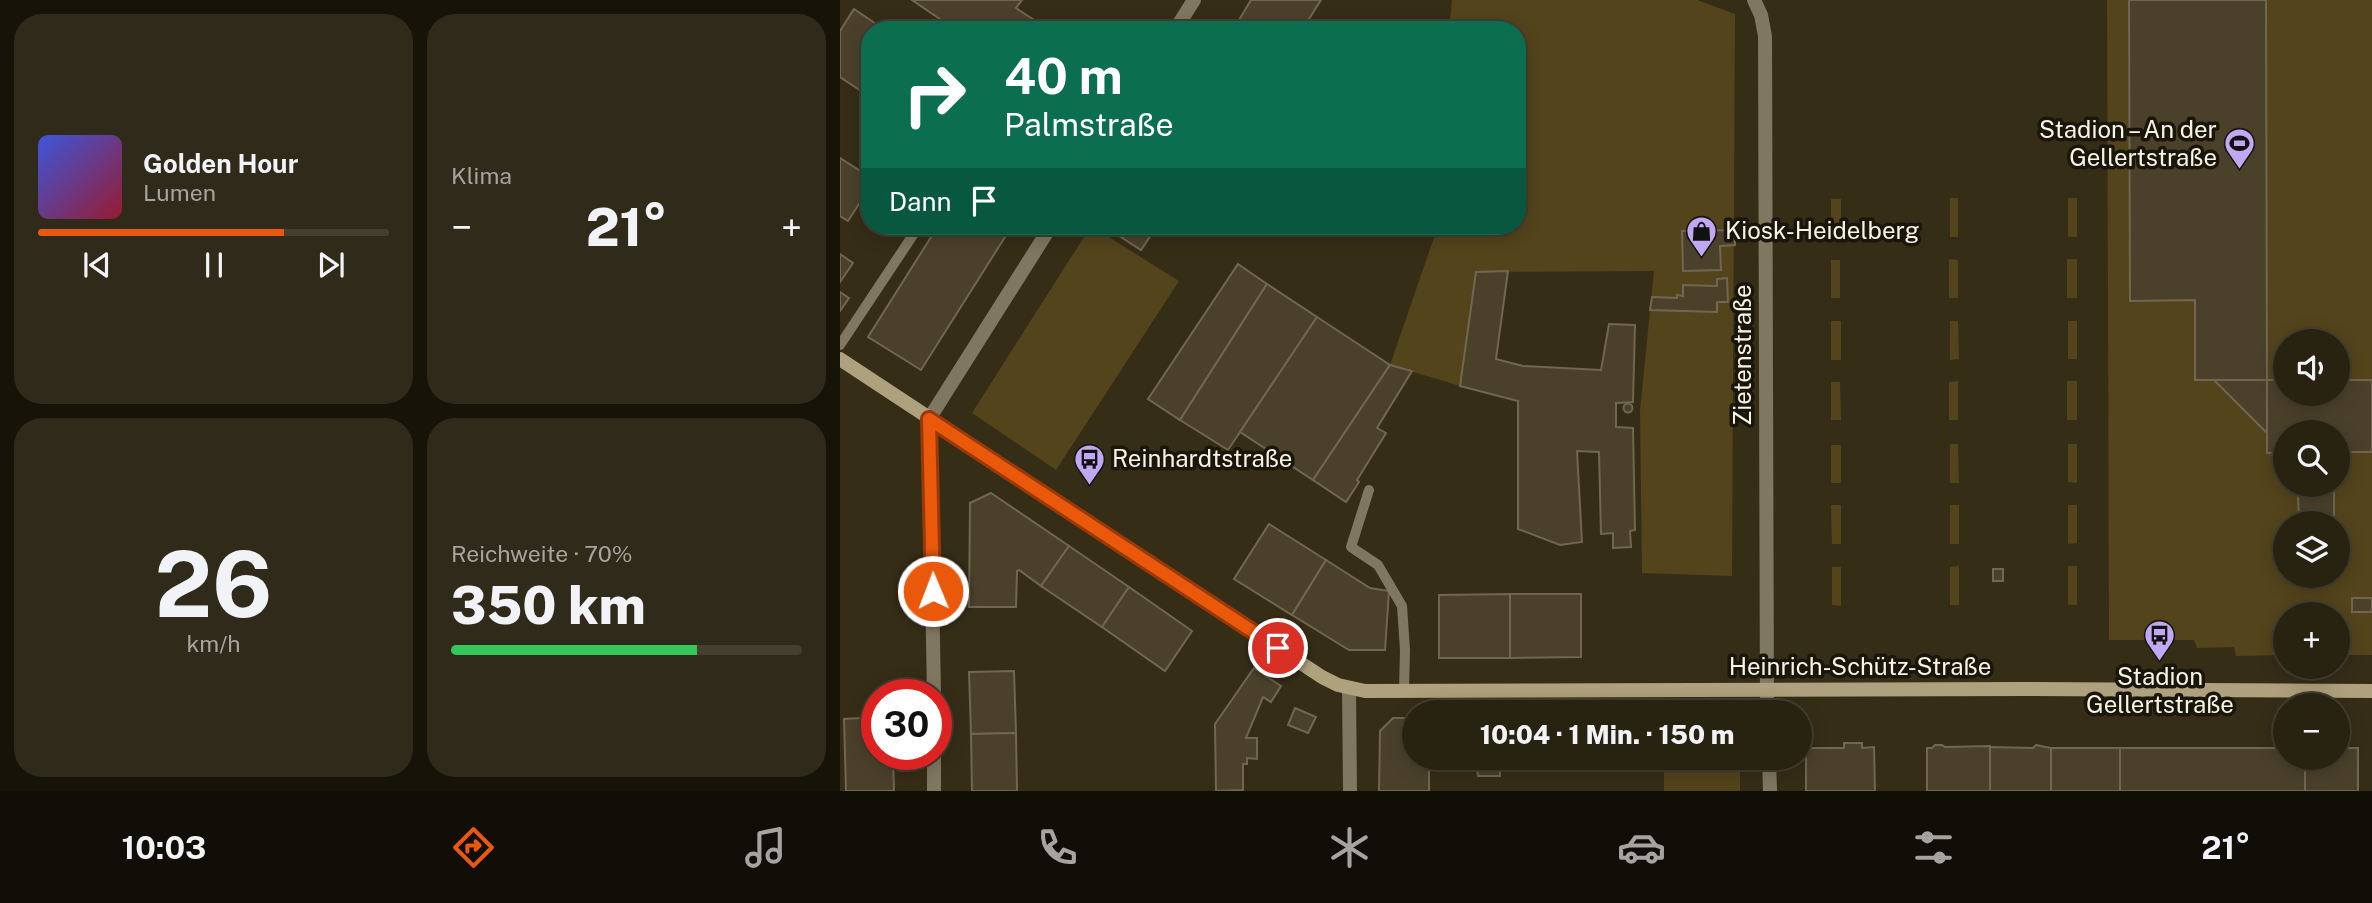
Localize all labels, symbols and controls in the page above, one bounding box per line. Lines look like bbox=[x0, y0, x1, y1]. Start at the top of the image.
text: 40 m bbox=[1004, 47, 1123, 105]
icon: right bbox=[889, 49, 980, 140]
text: Palmstraße bbox=[1004, 106, 1174, 143]
place label: Stadion – An der Gellertstraße bbox=[2039, 115, 2217, 171]
sports icon: Stadion – An der Gellertstraße bbox=[2223, 127, 2257, 171]
text: Golden Hour bbox=[143, 148, 298, 179]
text: Klima bbox=[451, 162, 512, 189]
text: Lumen bbox=[143, 179, 216, 206]
icon: arrive bbox=[965, 182, 1003, 220]
text: Dann bbox=[889, 186, 951, 217]
text: 21° bbox=[586, 197, 667, 258]
text: − bbox=[451, 205, 472, 250]
text: + bbox=[781, 205, 802, 250]
shop icon: Kiosk-Heidelberg bbox=[1685, 214, 1719, 258]
place label: Kiosk-Heidelberg bbox=[1725, 216, 1919, 244]
icon: previous bbox=[78, 246, 116, 284]
icon: pause bbox=[195, 246, 233, 284]
icon: next bbox=[312, 246, 350, 284]
street label: Zietenstraße bbox=[1728, 284, 1756, 426]
map controls bbox=[2273, 329, 2350, 770]
button: sound bbox=[2273, 329, 2350, 406]
button: search bbox=[2273, 420, 2350, 497]
bus stop icon: Reinhardtstraße bbox=[1072, 442, 1106, 486]
place label: Reinhardtstraße bbox=[1112, 444, 1292, 472]
button: layers bbox=[2273, 511, 2350, 588]
text: 26 bbox=[155, 531, 272, 637]
text: Reichweite · 70% bbox=[451, 540, 633, 567]
position arrow bbox=[896, 554, 970, 628]
text: 350 km bbox=[451, 575, 646, 636]
button: + bbox=[2273, 602, 2350, 679]
pin bbox=[1248, 618, 1308, 678]
bus stop icon: Stadion Gellertstraße bbox=[2143, 618, 2177, 662]
icon: arrive bbox=[1259, 629, 1297, 667]
text: km/h bbox=[186, 630, 241, 657]
street label: Heinrich-Schütz-Straße bbox=[1729, 652, 1991, 680]
place label: Stadion Gellertstraße bbox=[2086, 662, 2234, 718]
speed limit sign: 30 bbox=[861, 679, 952, 770]
button: − bbox=[2273, 693, 2350, 770]
text: 10:04 · 1 Min. · 150 m bbox=[1480, 719, 1734, 750]
icon: directions bbox=[449, 823, 498, 872]
icon: music bbox=[741, 823, 790, 872]
icon: phone bbox=[1033, 823, 1082, 872]
icon: climate bbox=[1325, 823, 1374, 872]
icon: car bbox=[1617, 823, 1666, 872]
icon: filters bbox=[1909, 823, 1958, 872]
text: 10:03 bbox=[122, 829, 206, 866]
text: 21° bbox=[2201, 829, 2250, 866]

